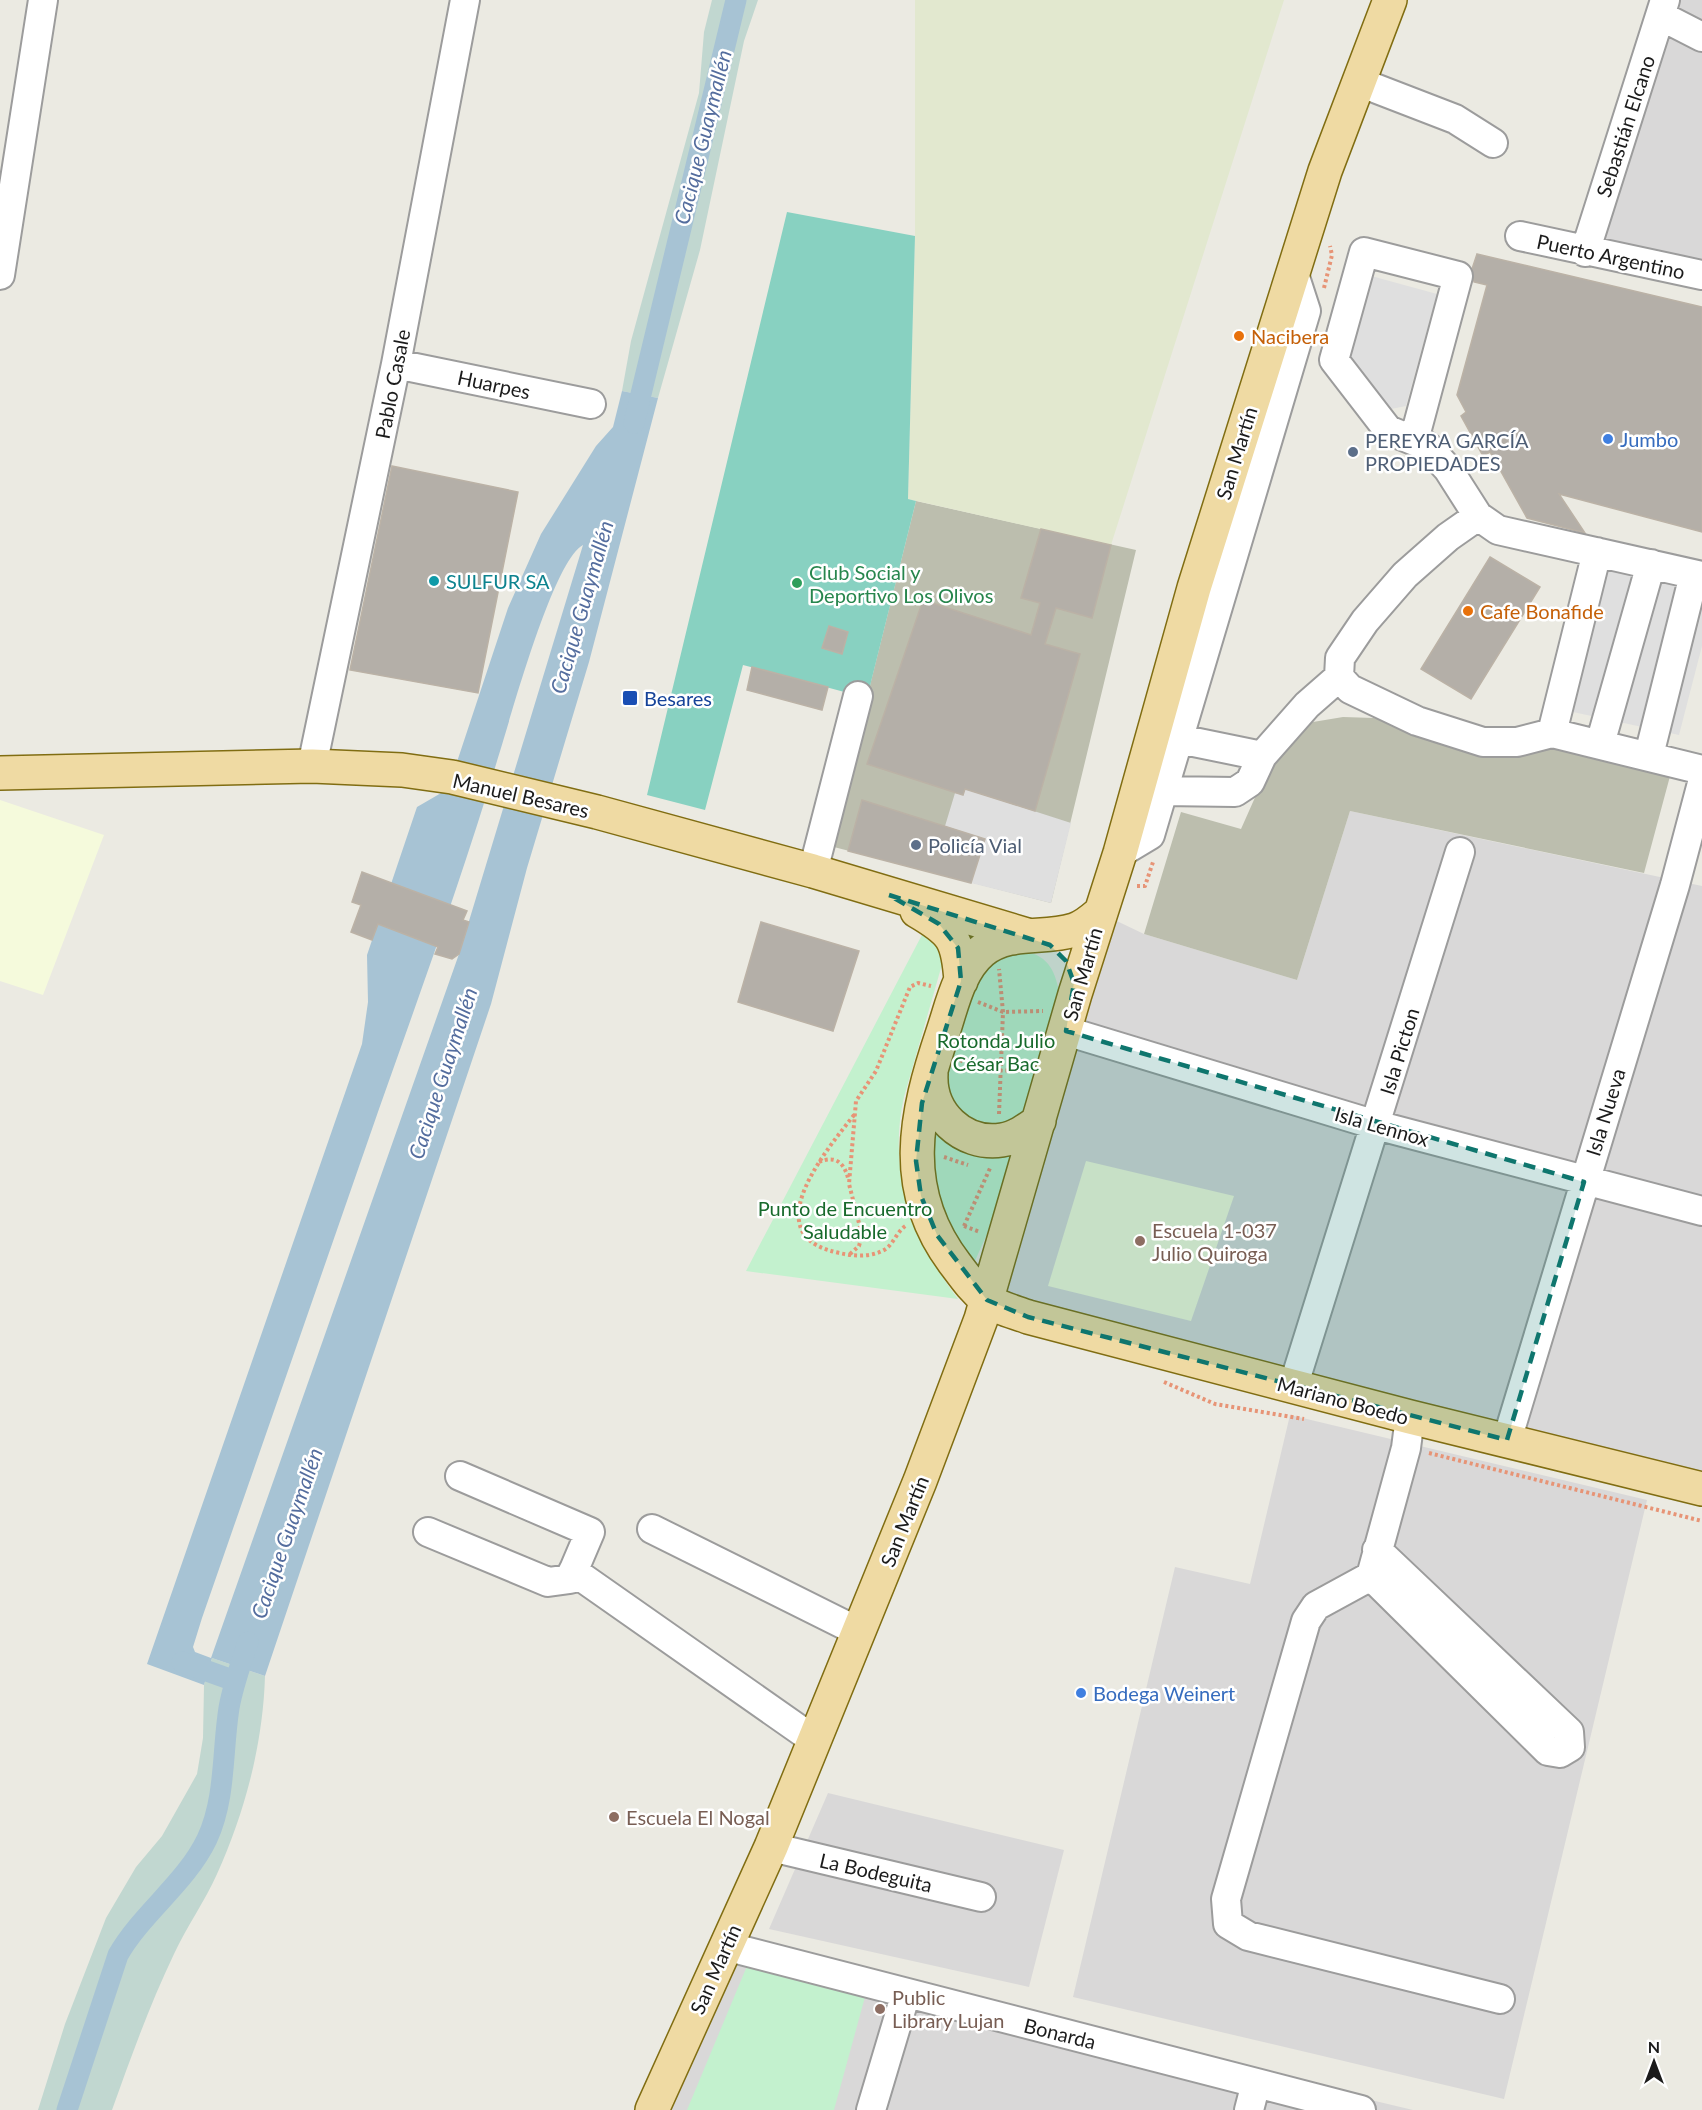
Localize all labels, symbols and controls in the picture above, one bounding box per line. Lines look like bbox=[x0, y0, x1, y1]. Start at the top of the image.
water label: Cacique Guaymallén bbox=[668, 47, 736, 227]
street label: Sebastián Elcano bbox=[1591, 52, 1659, 200]
street label: Puerto Argentino bbox=[1535, 229, 1687, 283]
place label: Nacibera bbox=[1251, 324, 1329, 348]
street label: Pablo Casale bbox=[370, 327, 414, 441]
marker: Nacibera bbox=[1232, 329, 1246, 343]
street label: Huarpes bbox=[455, 365, 533, 403]
street label: San Martín bbox=[1211, 404, 1261, 502]
place label: Jumbo bbox=[1620, 427, 1678, 451]
place label: PEREYRA GARCÍA PROPIEDADES bbox=[1365, 428, 1529, 475]
marker: Jumbo bbox=[1601, 432, 1615, 446]
marker: PEREYRA GARCÍA PROPIEDADES bbox=[1346, 445, 1360, 459]
water label: Cacique Guaymallén bbox=[544, 518, 618, 696]
place label: Club Social y Deportivo Los Olivos bbox=[809, 560, 993, 607]
place label: SULFUR SA bbox=[446, 569, 550, 593]
marker: SULFUR SA bbox=[427, 574, 441, 588]
marker: Club Social y Deportivo Los Olivos bbox=[790, 576, 804, 590]
place label: Cafe Bonafide bbox=[1480, 599, 1604, 623]
marker: Cafe Bonafide bbox=[1461, 604, 1475, 618]
place label: Besares bbox=[644, 686, 712, 710]
marker: Besares bbox=[621, 689, 639, 707]
street label: Manuel Besares bbox=[451, 768, 591, 822]
place label: Policía Vial bbox=[928, 833, 1022, 857]
marker: Policía Vial bbox=[909, 838, 923, 852]
street label: San Martín bbox=[1057, 925, 1107, 1023]
water label: Cacique Guaymallén bbox=[402, 984, 482, 1162]
street label: Isla Picton bbox=[1374, 1005, 1424, 1097]
park label: Rotonda Julio César Bac bbox=[937, 1028, 1055, 1075]
street label: Isla Nueva bbox=[1580, 1065, 1630, 1159]
street label: Isla Lennox bbox=[1332, 1101, 1432, 1151]
park label: Punto de Encuentro Saludable bbox=[758, 1196, 932, 1243]
place label: Escuela 1-037 Julio Quiroga bbox=[1152, 1218, 1277, 1265]
marker: Escuela 1-037 Julio Quiroga bbox=[1133, 1234, 1147, 1248]
street label: Mariano Boedo bbox=[1275, 1371, 1411, 1429]
water label: Cacique Guaymallén bbox=[245, 1444, 327, 1622]
street label: San Martín bbox=[875, 1472, 933, 1570]
place label: Bodega Weinert bbox=[1093, 1681, 1235, 1705]
marker: Bodega Weinert bbox=[1074, 1686, 1088, 1700]
place label: Escuela El Nogal bbox=[626, 1805, 770, 1829]
marker: Escuela El Nogal bbox=[607, 1810, 621, 1824]
street label: La Bodeguita bbox=[817, 1847, 935, 1897]
street label: San Martín bbox=[685, 1920, 745, 2018]
place label: Public Library Lujan bbox=[892, 1985, 1004, 2032]
marker: Public Library Lujan bbox=[873, 2002, 887, 2016]
street label: Bonarda bbox=[1022, 2012, 1098, 2054]
north arrow bbox=[1624, 2032, 1684, 2092]
text: N bbox=[1648, 2037, 1660, 2056]

